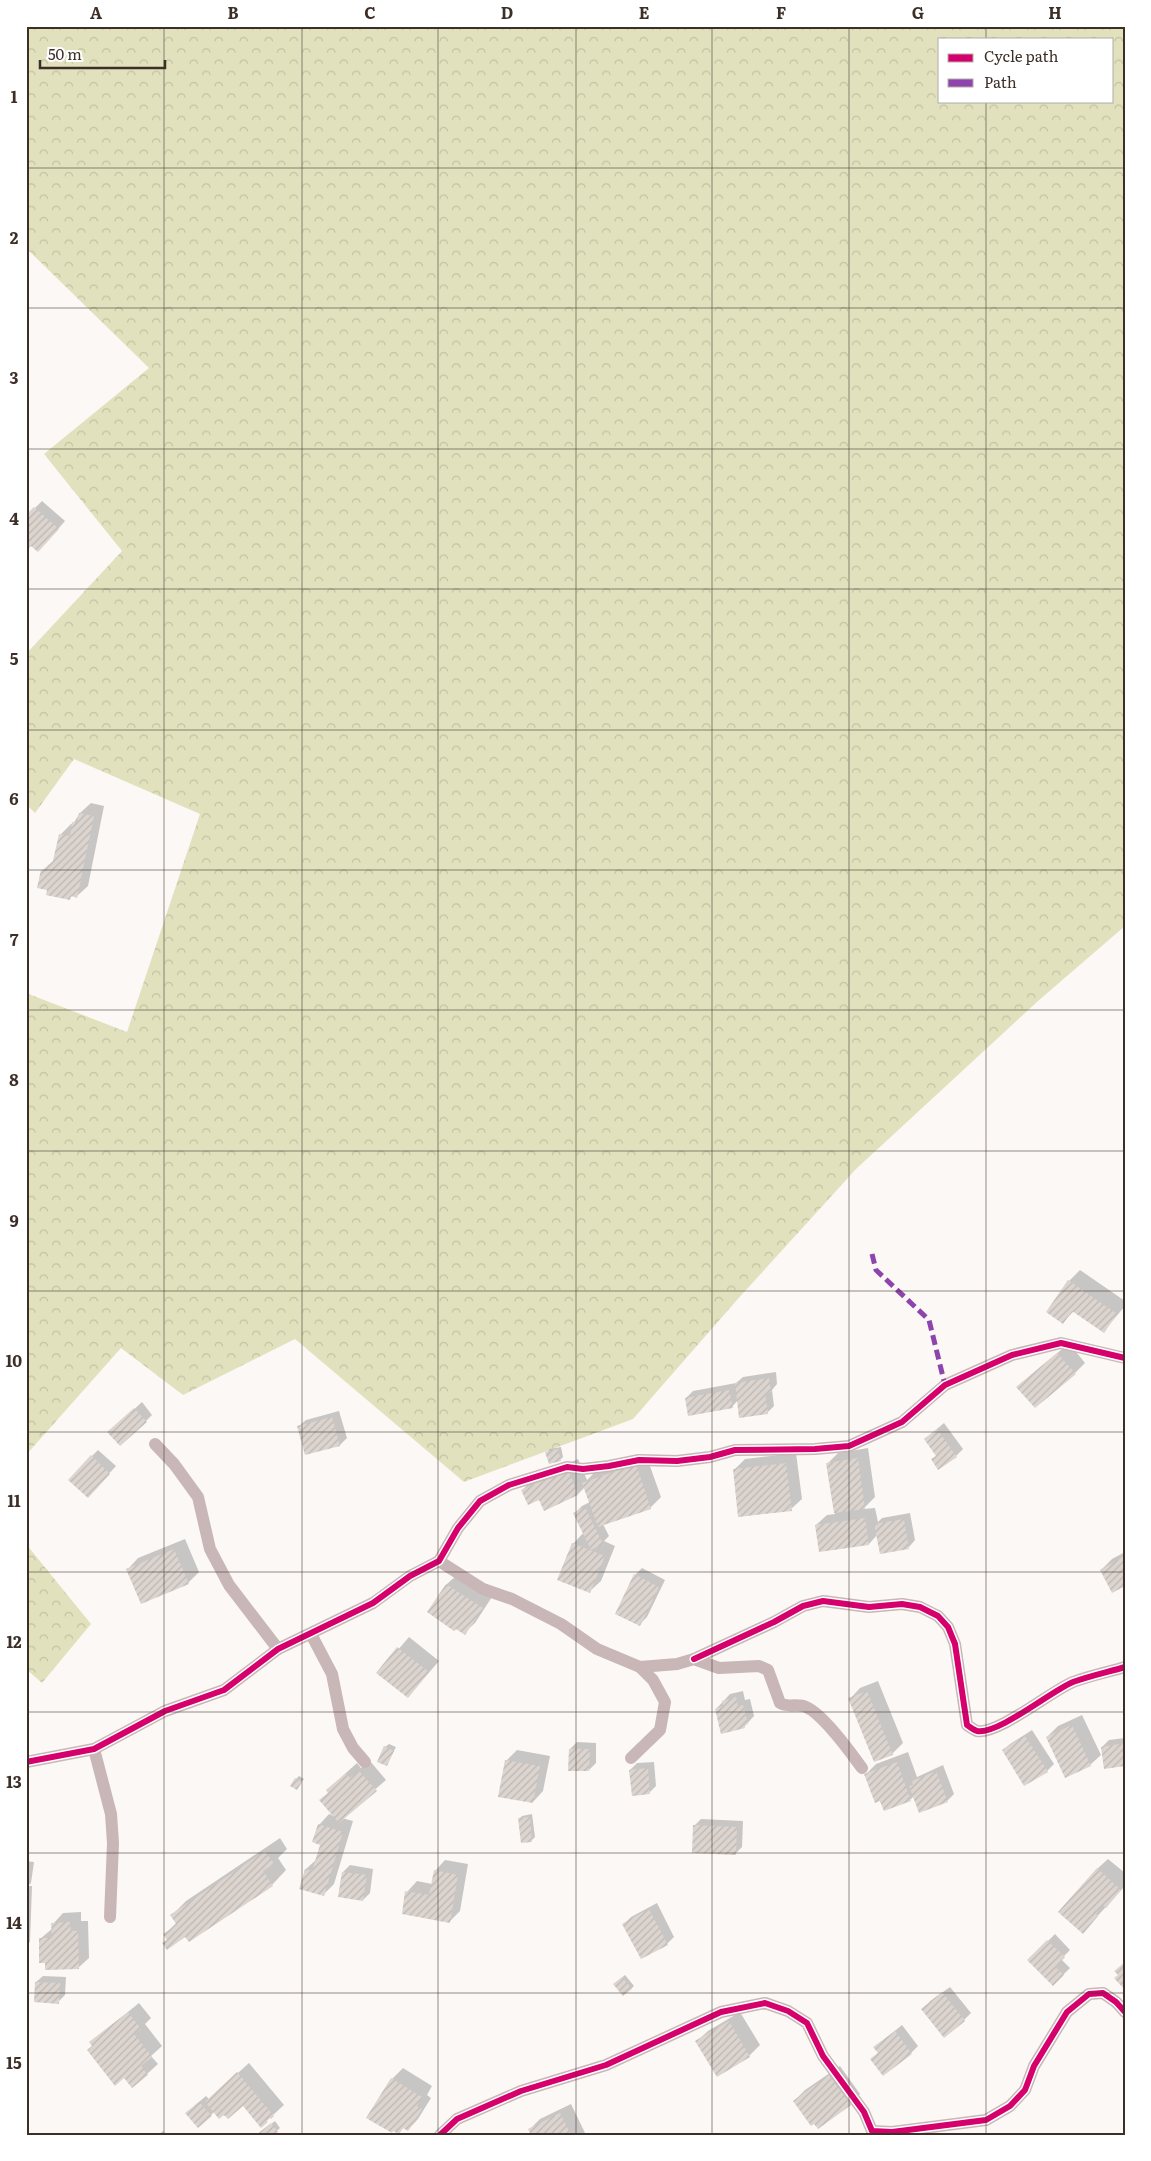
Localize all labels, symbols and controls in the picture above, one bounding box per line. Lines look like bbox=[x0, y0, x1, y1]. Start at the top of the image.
text: A bbox=[90, 0, 102, 24]
text: B bbox=[227, 0, 239, 24]
text: C bbox=[364, 0, 376, 24]
text: D bbox=[501, 0, 513, 24]
text: E bbox=[639, 0, 650, 24]
text: F bbox=[776, 0, 786, 24]
text: G bbox=[912, 0, 924, 24]
text: H bbox=[1048, 0, 1062, 24]
scale bar bbox=[40, 38, 165, 70]
legend bbox=[938, 38, 1114, 102]
text: 50 m bbox=[48, 42, 82, 65]
text: Cycle path bbox=[984, 44, 1059, 67]
text: Path bbox=[984, 70, 1017, 93]
text: 1 bbox=[11, 84, 18, 108]
text: 2 bbox=[10, 225, 19, 249]
text: 3 bbox=[10, 365, 19, 389]
text: 4 bbox=[9, 506, 19, 530]
text: 5 bbox=[10, 646, 19, 670]
text: 6 bbox=[9, 786, 19, 810]
text: 7 bbox=[10, 927, 19, 951]
text: 8 bbox=[9, 1067, 19, 1091]
text: 9 bbox=[9, 1208, 19, 1232]
text: 10 bbox=[6, 1348, 22, 1372]
text: 11 bbox=[7, 1488, 21, 1512]
text: 12 bbox=[6, 1629, 22, 1653]
text: 13 bbox=[6, 1769, 22, 1793]
text: 14 bbox=[6, 1910, 22, 1934]
text: 15 bbox=[6, 2050, 22, 2074]

